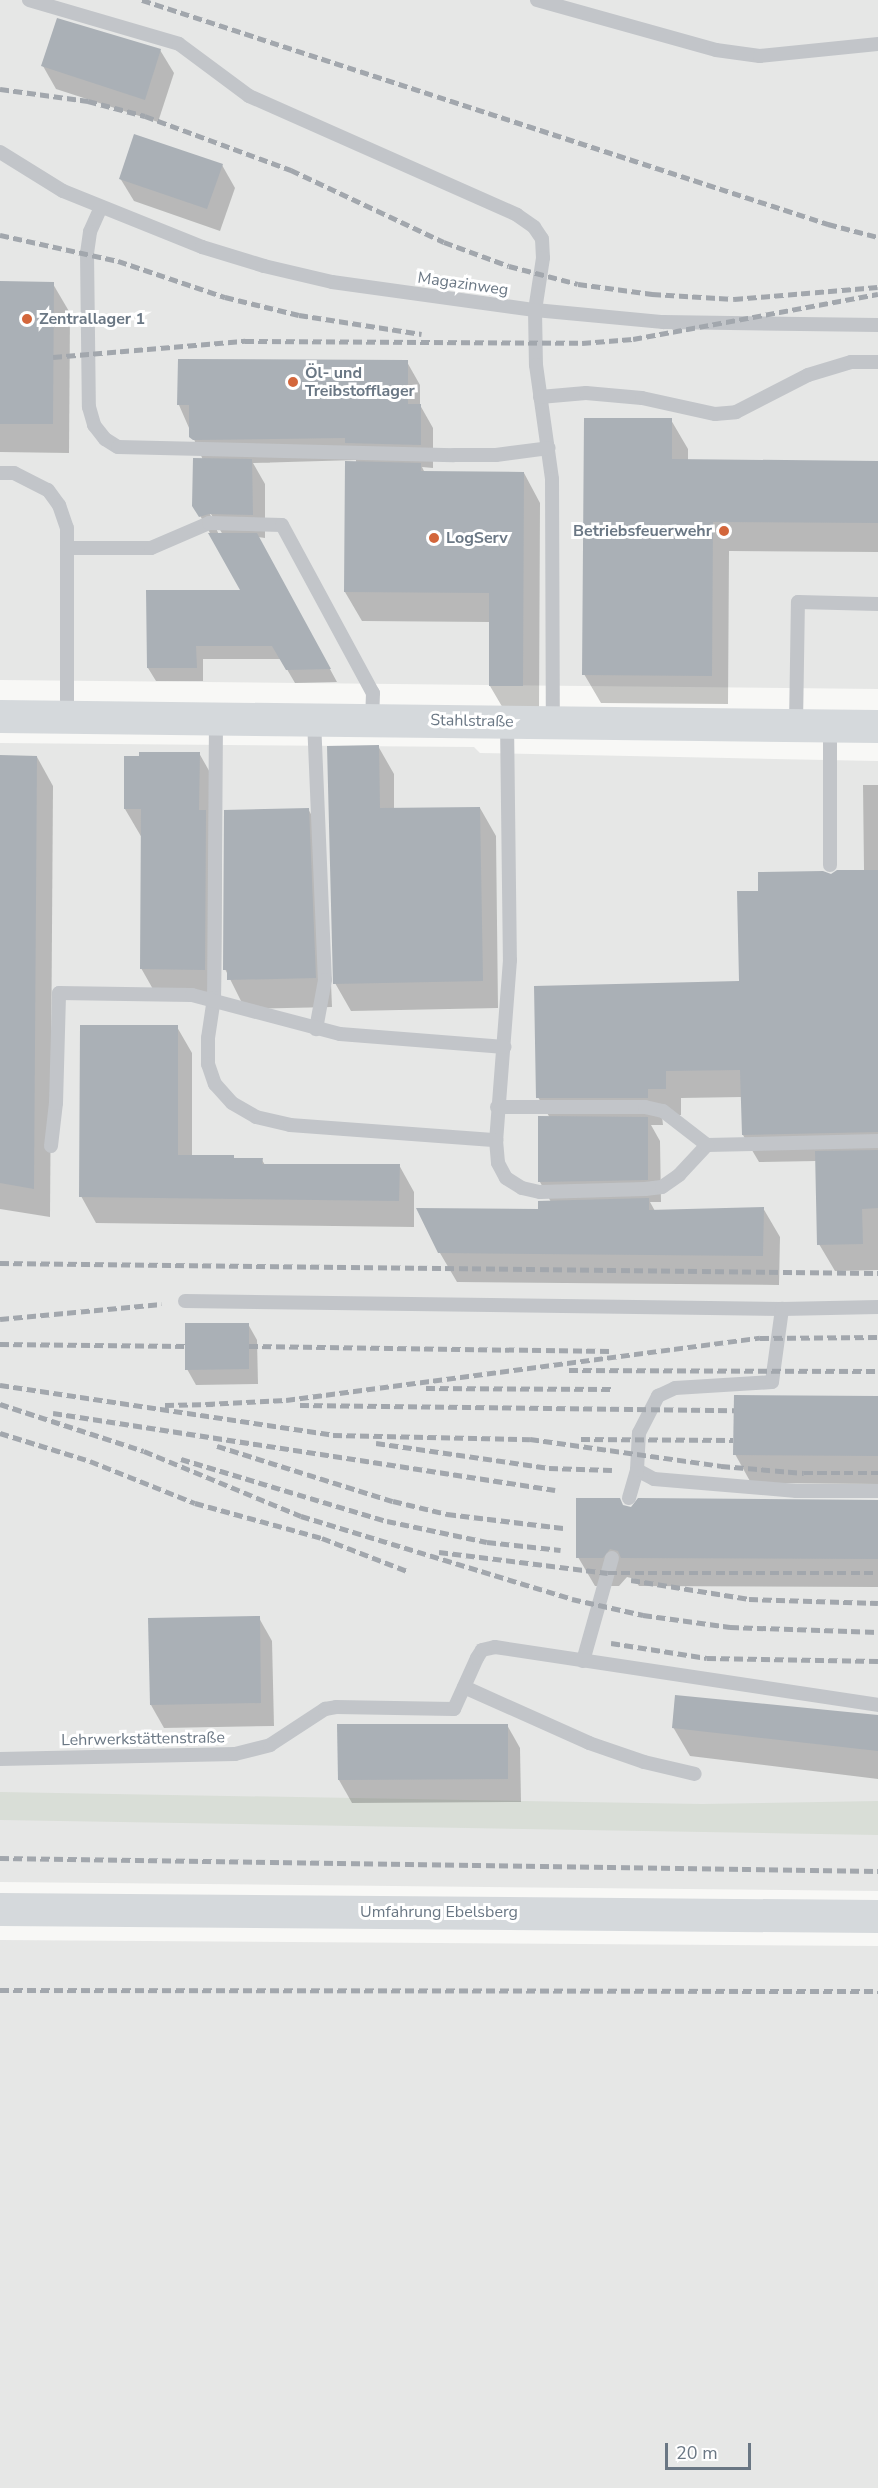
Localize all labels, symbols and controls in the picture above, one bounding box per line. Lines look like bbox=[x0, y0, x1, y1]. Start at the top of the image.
street label: Magazinweg bbox=[416, 268, 510, 300]
place label: Zentrallager 1 bbox=[39, 309, 145, 329]
marker: Zentrallager 1 bbox=[20, 312, 34, 326]
place label: Öl- und Treibstofflager bbox=[305, 363, 415, 401]
marker: Öl- und Treibstofflager bbox=[286, 375, 300, 389]
place label: Betriebsfeuerwehr bbox=[573, 521, 712, 541]
marker: Betriebsfeuerwehr bbox=[717, 524, 731, 538]
place label: LogServ bbox=[446, 528, 508, 548]
marker: LogServ bbox=[427, 531, 441, 545]
street label: Stahlstraße bbox=[430, 711, 514, 731]
street label: Lehrwerkstättenstraße bbox=[61, 1728, 225, 1750]
street label: Umfahrung Ebelsberg bbox=[360, 1902, 518, 1922]
scale bar bbox=[668, 2431, 754, 2469]
text: 20 m bbox=[676, 2441, 718, 2465]

